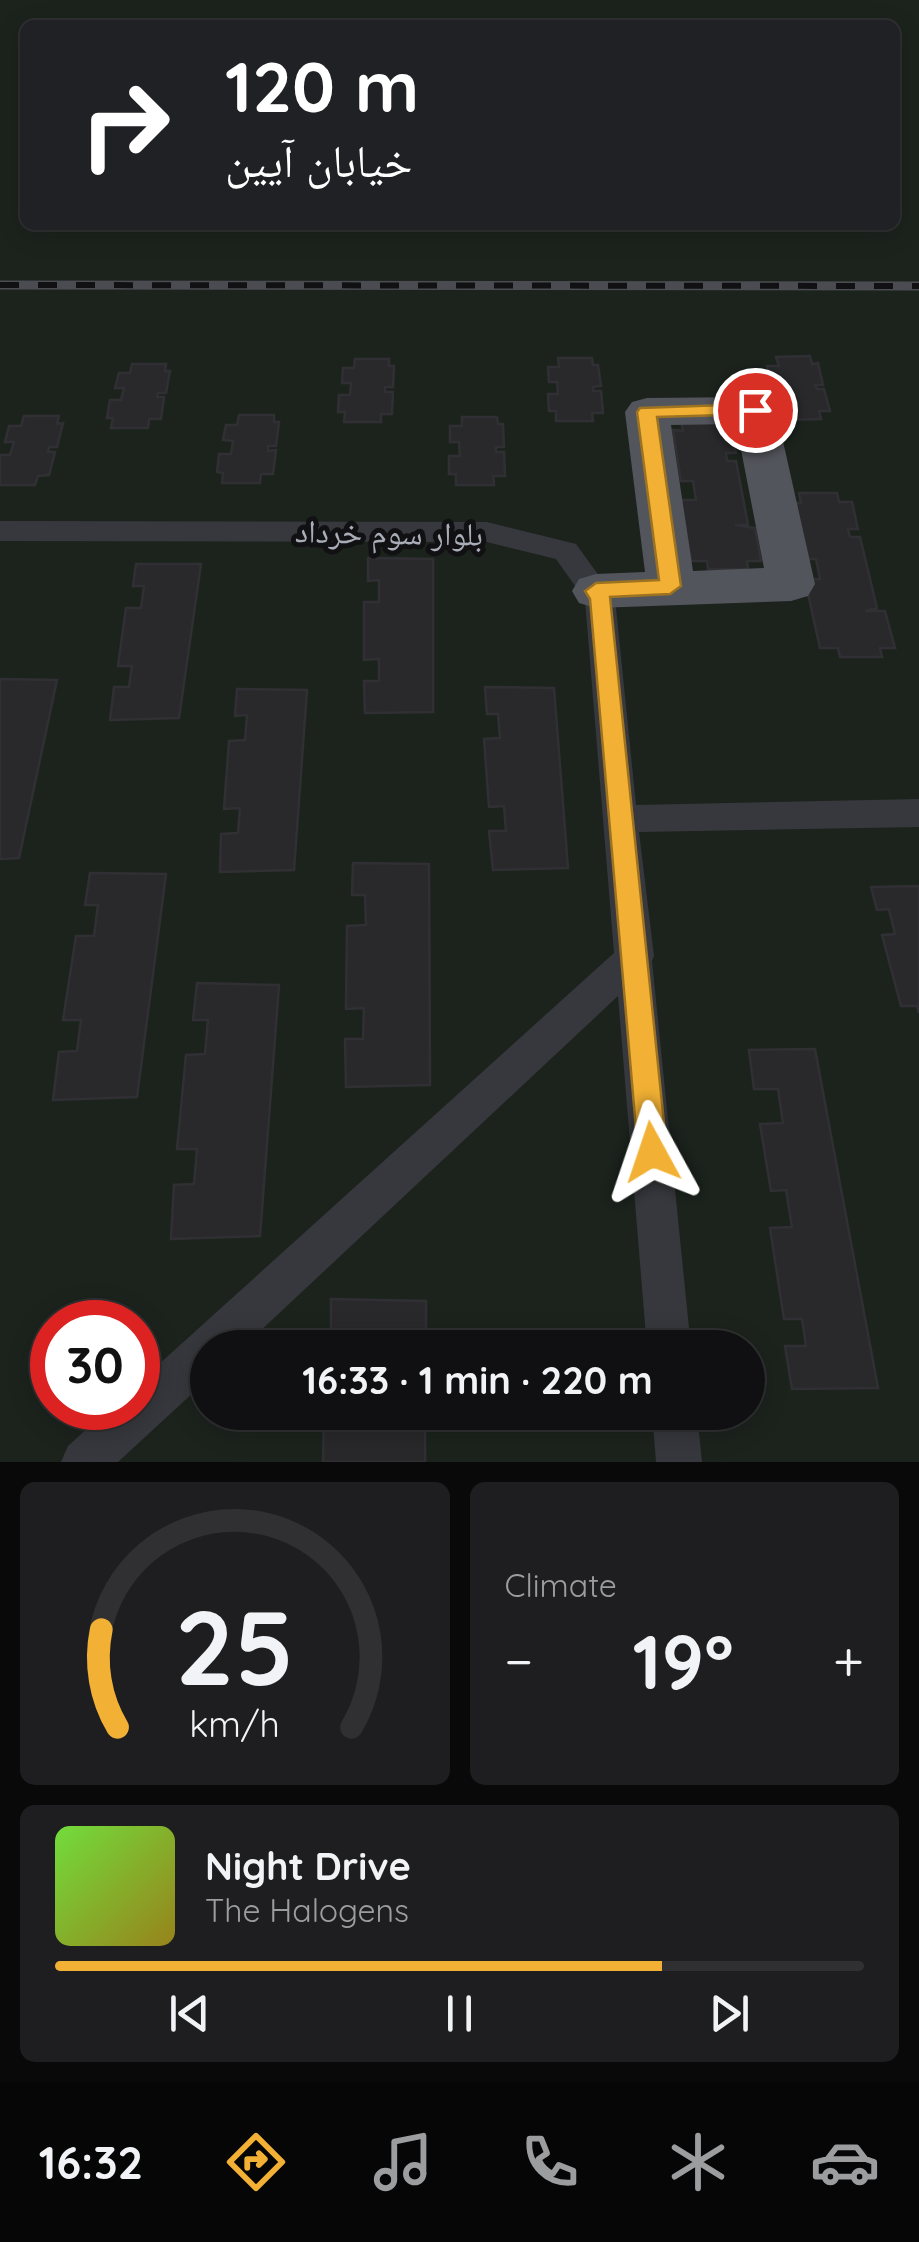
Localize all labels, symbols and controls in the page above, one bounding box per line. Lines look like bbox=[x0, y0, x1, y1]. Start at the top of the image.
text: 120 m bbox=[225, 42, 419, 130]
icon: right bbox=[60, 60, 190, 190]
text: خیابان آیین bbox=[225, 132, 412, 188]
pin bbox=[713, 368, 798, 453]
icon: arrive bbox=[728, 383, 783, 438]
street label: بلوار سوم خرداد bbox=[295, 510, 483, 556]
position arrow bbox=[600, 1100, 704, 1204]
speed limit sign: 30 bbox=[30, 1300, 160, 1430]
text: 16:33 · 1 min · 220 m bbox=[302, 1356, 653, 1404]
text: Climate bbox=[505, 1565, 617, 1605]
text: 25 bbox=[175, 1581, 294, 1711]
text: 19° bbox=[632, 1614, 734, 1708]
text: − bbox=[505, 1626, 533, 1695]
text: + bbox=[833, 1626, 864, 1695]
text: km/h bbox=[189, 1701, 280, 1746]
text: Night Drive bbox=[205, 1842, 411, 1890]
text: The Halogens bbox=[205, 1890, 409, 1930]
icon: previous bbox=[162, 1986, 217, 2041]
icon: pause bbox=[432, 1986, 487, 2041]
icon: next bbox=[702, 1986, 757, 2041]
icon: directions bbox=[221, 2127, 291, 2197]
icon: music bbox=[368, 2127, 438, 2197]
icon: phone bbox=[515, 2127, 585, 2197]
icon: climate bbox=[663, 2127, 733, 2197]
icon: car bbox=[810, 2127, 880, 2197]
text: 16:32 bbox=[39, 2134, 143, 2190]

